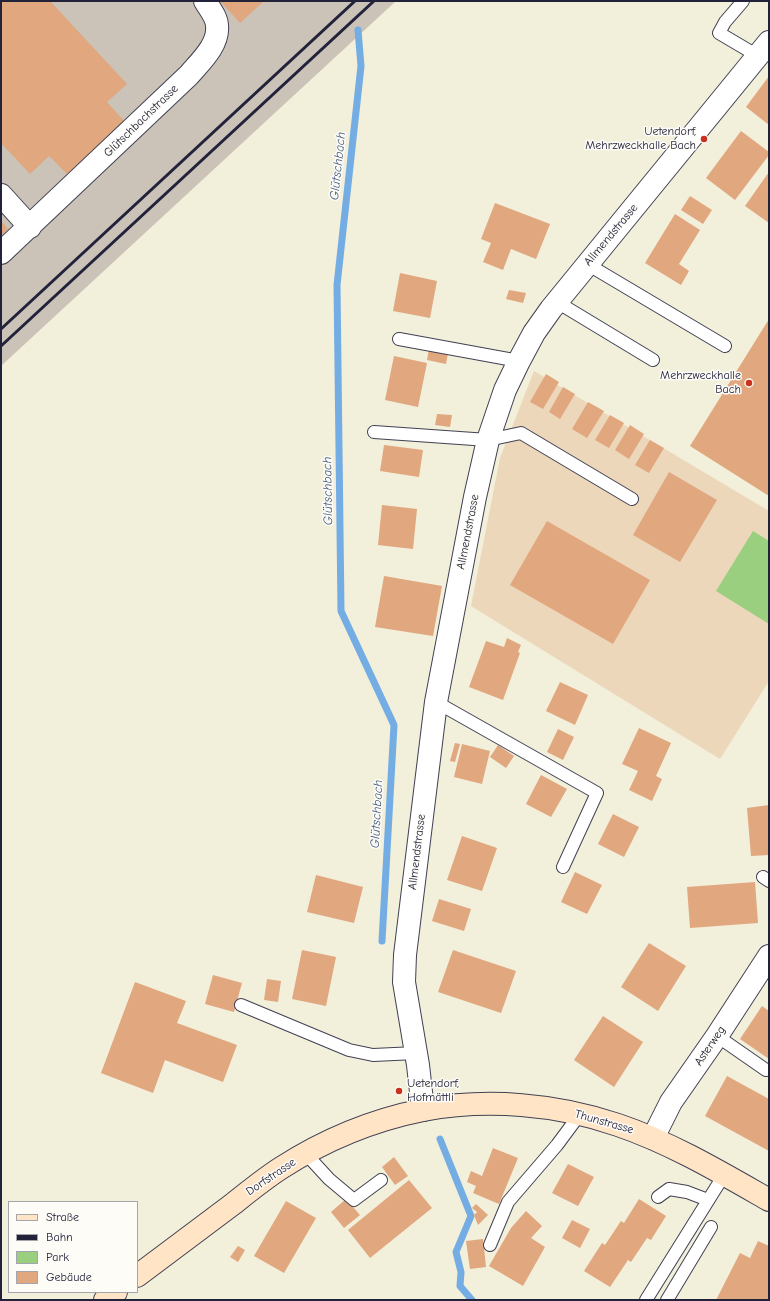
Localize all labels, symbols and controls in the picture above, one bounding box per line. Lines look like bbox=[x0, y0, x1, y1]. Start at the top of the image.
street label: Glütschbachstrasse bbox=[101, 82, 181, 160]
place label: Uetendorf, Mehrzweckhalle Bach bbox=[585, 125, 696, 153]
water label: Glütschbach bbox=[327, 131, 349, 201]
marker: Uetendorf, Mehrzweckhalle Bach bbox=[699, 134, 709, 144]
street label: Allmendstrasse bbox=[581, 201, 641, 269]
place label: Mehrzweckhalle Bach bbox=[660, 369, 741, 397]
marker: Mehrzweckhalle Bach bbox=[744, 378, 754, 388]
water label: Glütschbach bbox=[320, 457, 336, 525]
street label: Allmendstrasse bbox=[454, 493, 482, 571]
water label: Glütschbach bbox=[367, 779, 387, 849]
street label: Allmendstrasse bbox=[405, 813, 429, 891]
street label: Asterweg bbox=[691, 1023, 729, 1069]
place label: Uetendorf, Hofmättli bbox=[407, 1077, 459, 1105]
marker: Uetendorf, Hofmättli bbox=[394, 1086, 404, 1096]
street label: Thunstrasse bbox=[573, 1107, 635, 1137]
street label: Dorfstrasse bbox=[243, 1155, 299, 1199]
legend bbox=[8, 1201, 138, 1293]
text: Straße bbox=[46, 1210, 79, 1224]
text: Bahn bbox=[46, 1230, 73, 1244]
text: Park bbox=[46, 1250, 69, 1264]
text: Gebäude bbox=[46, 1270, 92, 1284]

